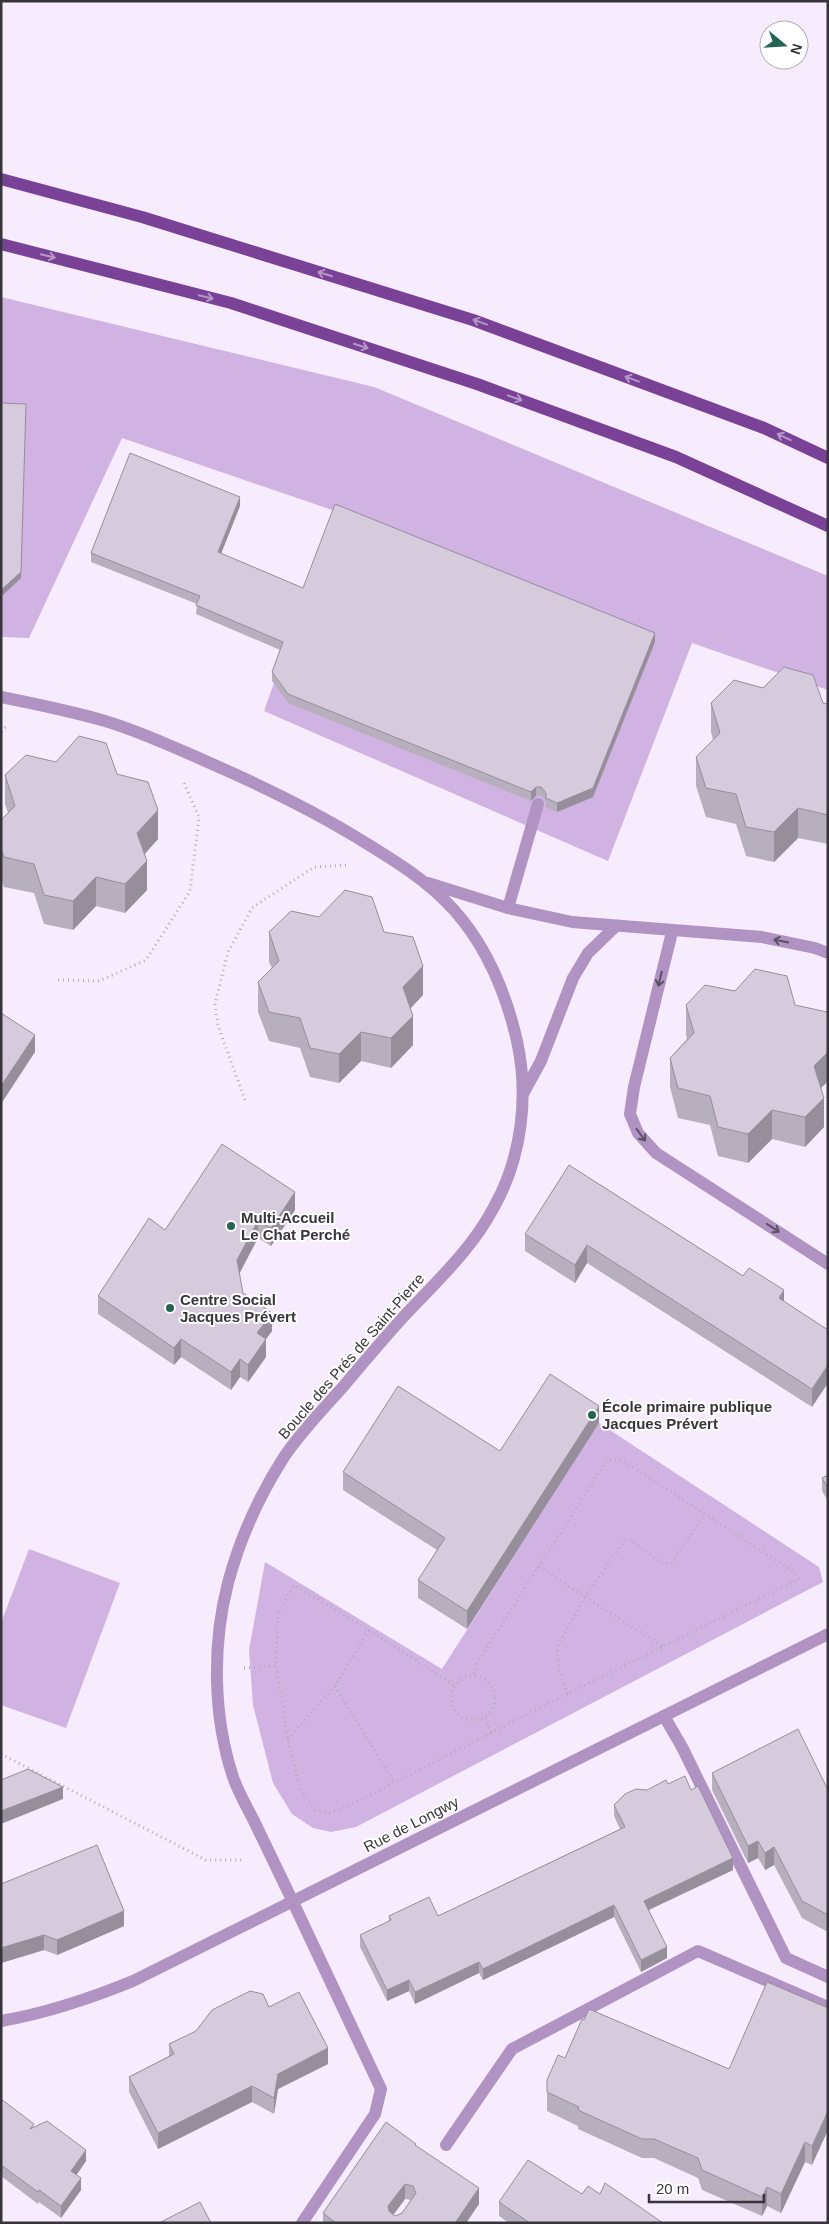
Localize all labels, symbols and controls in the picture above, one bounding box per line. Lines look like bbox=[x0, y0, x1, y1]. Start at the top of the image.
north arrow bbox=[759, 20, 809, 70]
text: N bbox=[787, 42, 806, 56]
one-way arrow bbox=[40, 252, 56, 261]
one-way arrow bbox=[317, 268, 333, 278]
one-way arrow bbox=[197, 293, 213, 302]
one-way arrow bbox=[472, 317, 488, 326]
one-way arrow bbox=[352, 341, 368, 351]
one-way arrow bbox=[625, 374, 640, 383]
one-way arrow bbox=[506, 394, 522, 403]
one-way arrow bbox=[777, 432, 792, 441]
one-way arrow bbox=[773, 936, 789, 945]
one-way arrow bbox=[655, 970, 664, 986]
one-way arrow bbox=[636, 1128, 646, 1142]
place label: Multi-Accueil Le Chat Perché bbox=[241, 1209, 350, 1243]
marker: Multi-Accueil Le Chat Perché bbox=[225, 1220, 237, 1232]
one-way arrow bbox=[765, 1224, 779, 1234]
street label: Boucle des Prés de Saint-Pierre bbox=[275, 1270, 427, 1442]
place label: Centre Social Jacques Prévert bbox=[180, 1291, 296, 1325]
marker: Centre Social Jacques Prévert bbox=[164, 1302, 176, 1314]
place label: École primaire publique Jacques Prévert bbox=[602, 1398, 772, 1432]
marker: École primaire publique Jacques Prévert bbox=[586, 1409, 598, 1421]
street label: Rue de Longwy bbox=[361, 1793, 462, 1855]
scale bar bbox=[649, 2172, 764, 2204]
text: 20 m bbox=[656, 2180, 689, 2197]

